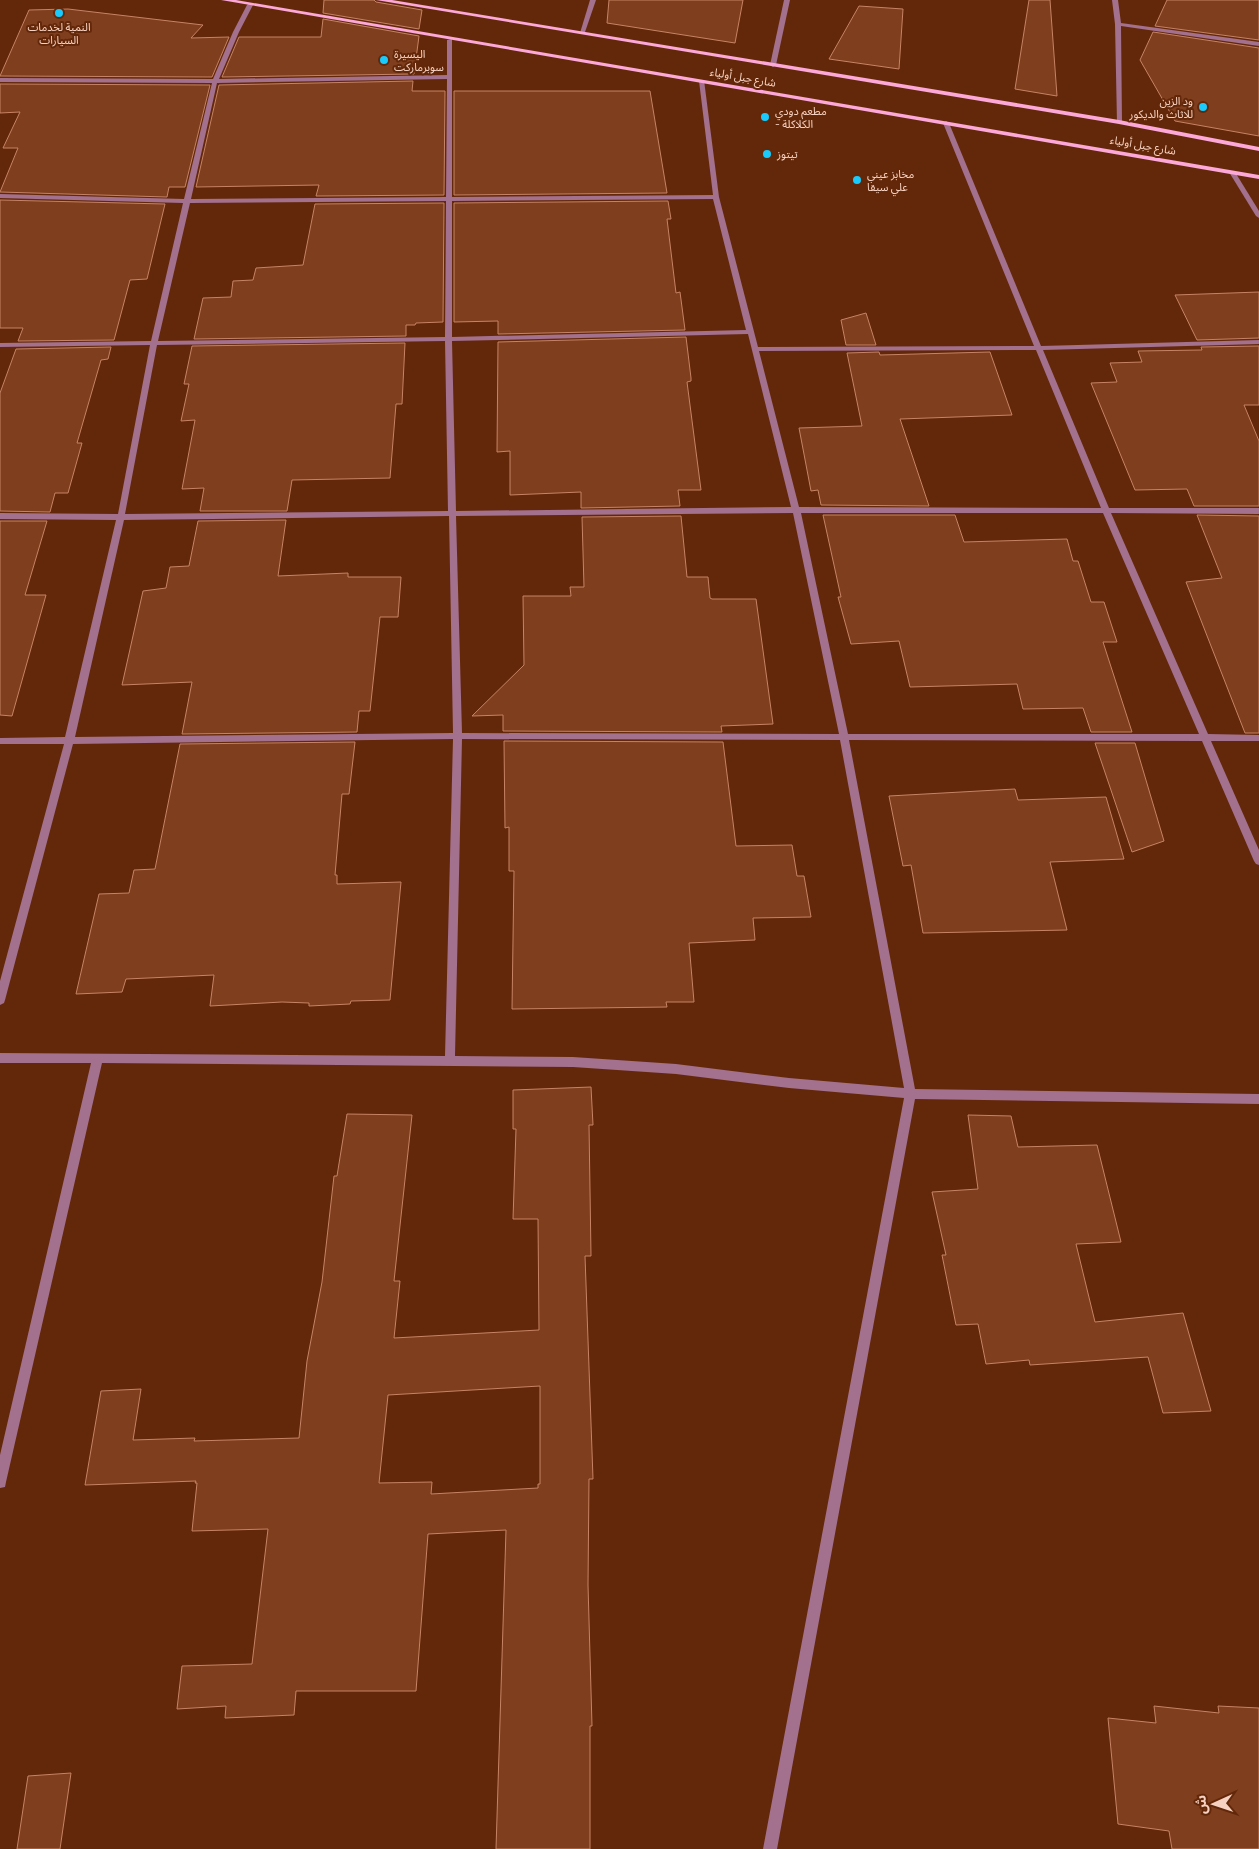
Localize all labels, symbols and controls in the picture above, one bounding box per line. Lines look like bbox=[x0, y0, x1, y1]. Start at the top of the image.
marker: النمية لخدمات السيارات bbox=[53, 7, 65, 19]
place label: النمية لخدمات السيارات bbox=[27, 19, 91, 48]
place label: اليسيرة سوبرماركت bbox=[394, 46, 444, 75]
marker: اليسيرة سوبرماركت bbox=[378, 54, 390, 66]
street label: شارع جبل أولياء bbox=[709, 63, 778, 91]
place label: ود الزين للاثاث والديكور bbox=[1128, 93, 1193, 122]
marker: ود الزين للاثاث والديكور bbox=[1197, 101, 1209, 113]
place label: مطعم دودي - الكلاكلة bbox=[775, 103, 827, 132]
marker: مطعم دودي - الكلاكلة bbox=[759, 111, 771, 123]
street label: شارع جبل أولياء bbox=[1109, 131, 1178, 159]
place label: تيتوز bbox=[776, 146, 798, 162]
marker: تيتوز bbox=[761, 148, 773, 160]
place label: مخابز عيني علي سيقا bbox=[867, 166, 914, 197]
marker: مخابز عيني علي سيقا bbox=[851, 174, 863, 186]
north arrow bbox=[1189, 1779, 1239, 1829]
text: ش bbox=[1190, 1795, 1212, 1815]

